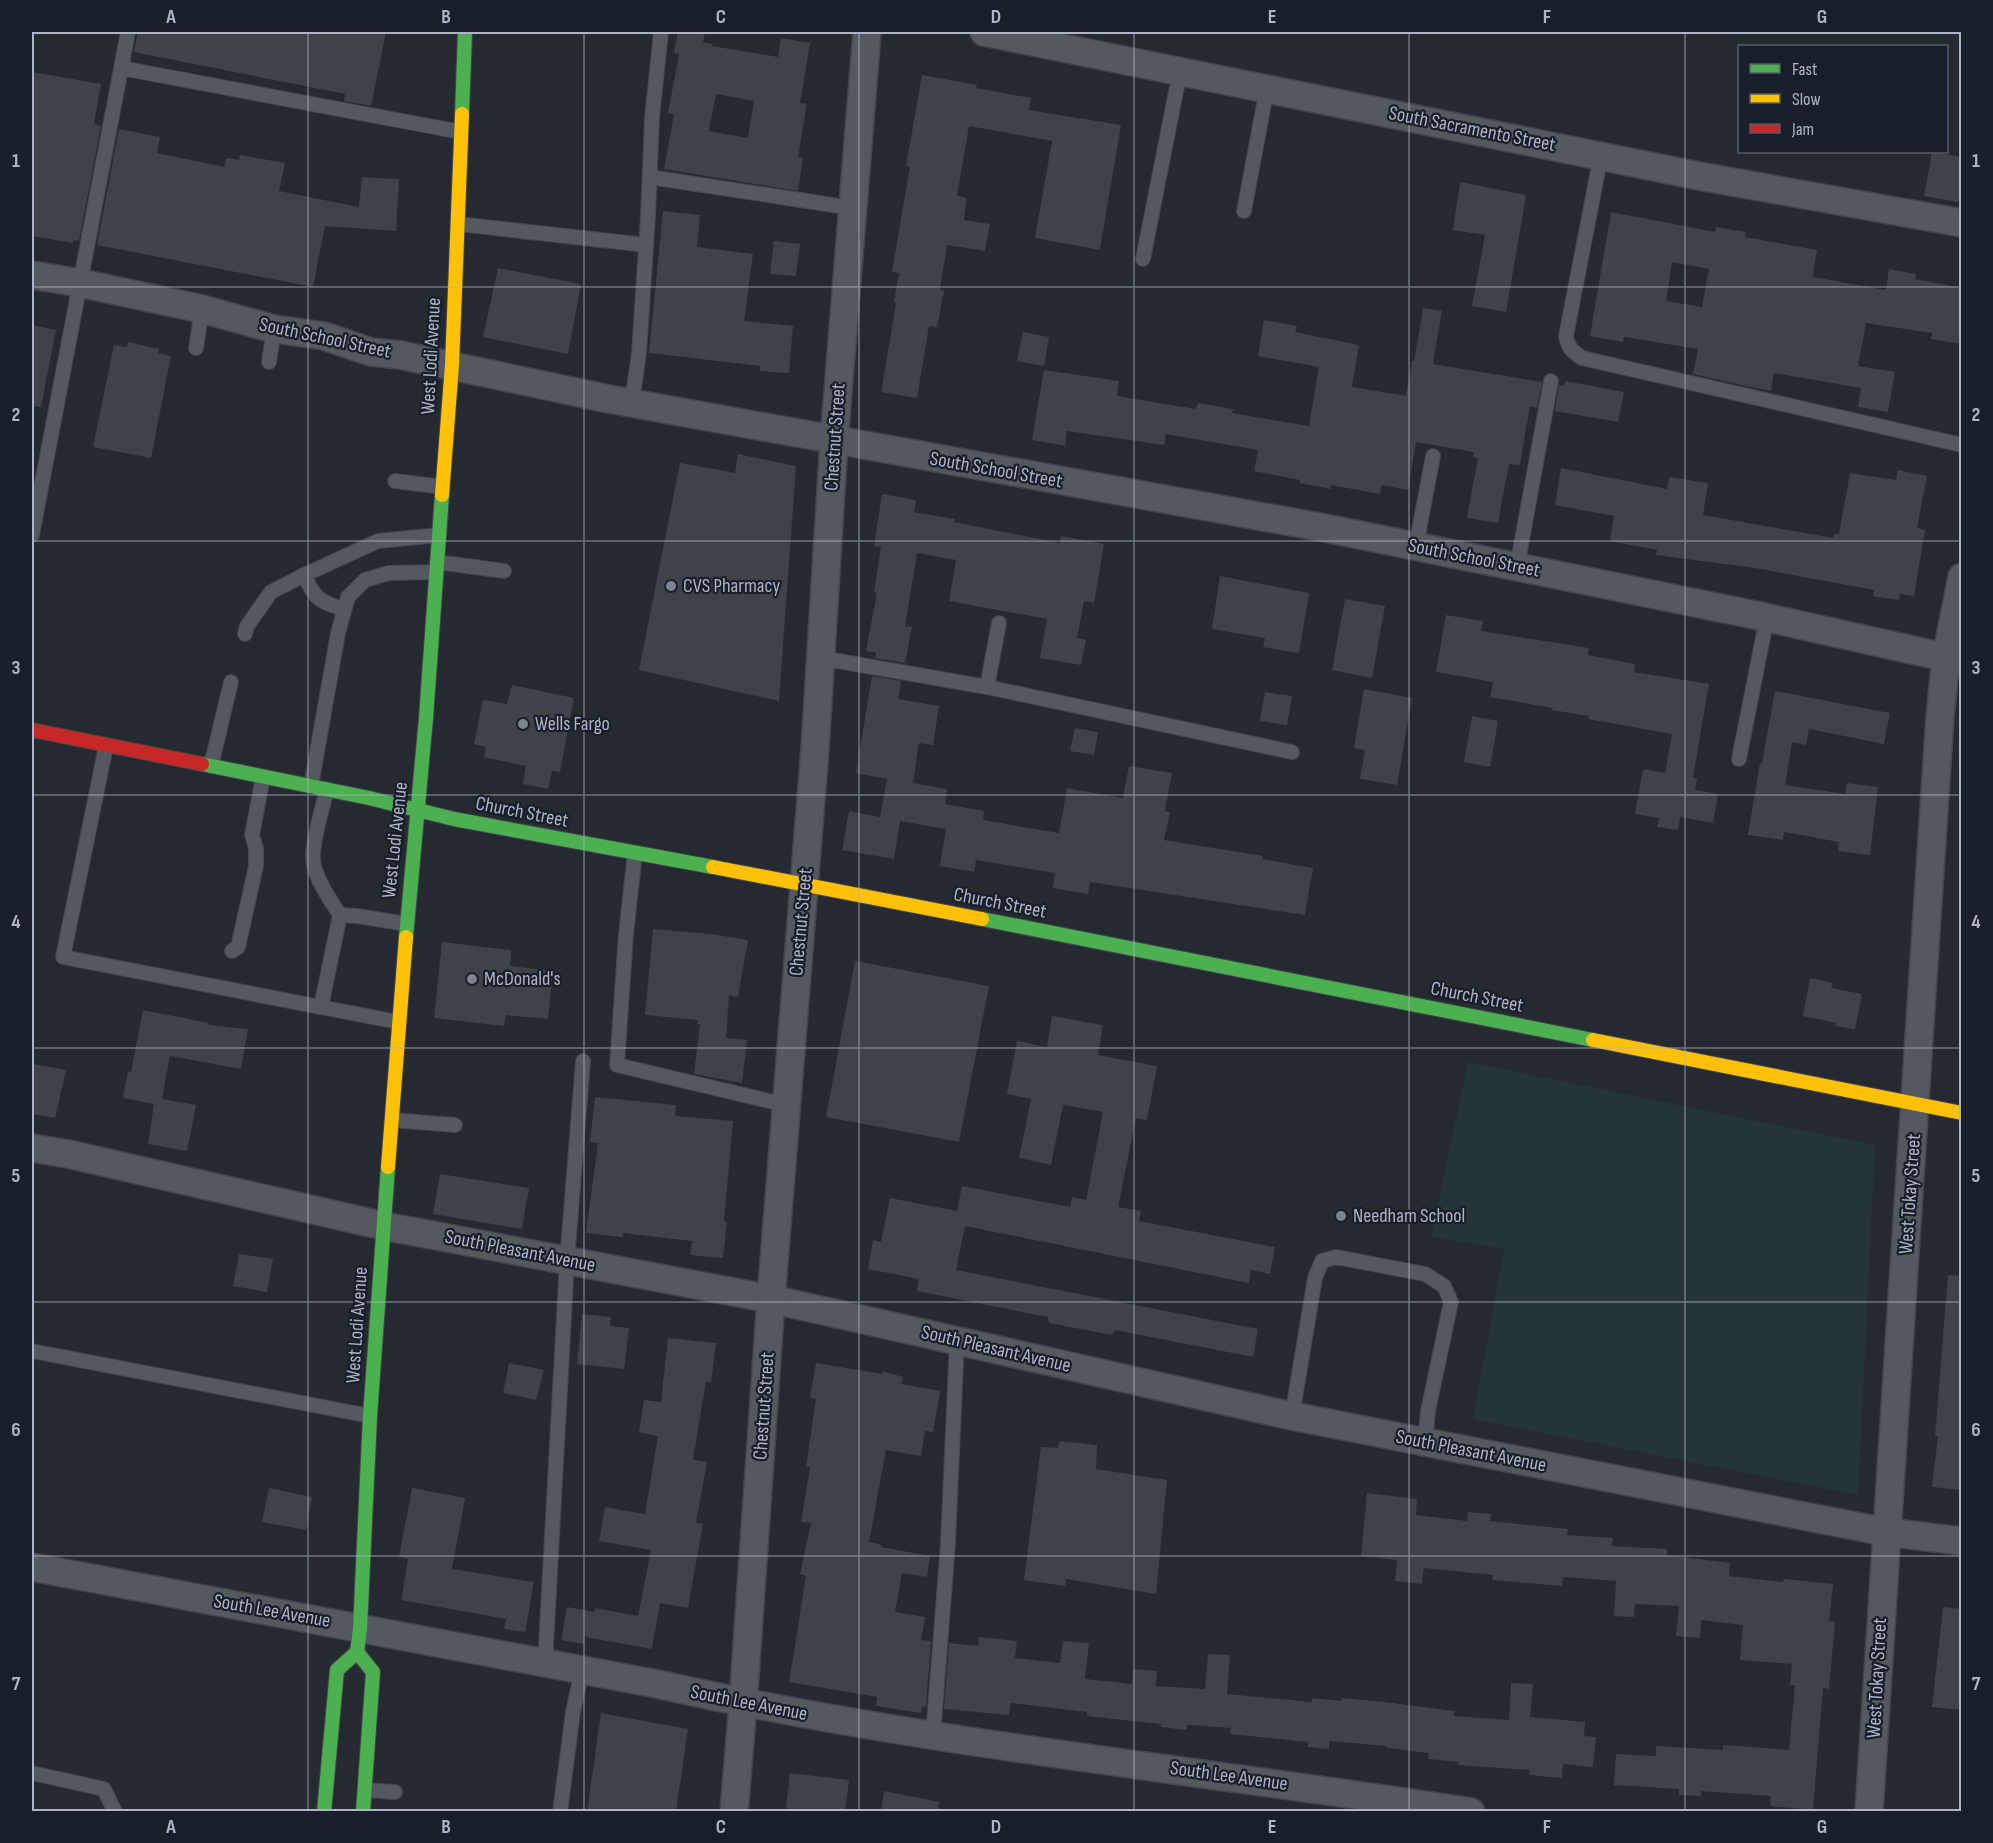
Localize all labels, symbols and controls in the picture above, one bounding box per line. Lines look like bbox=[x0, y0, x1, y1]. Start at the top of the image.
text: A bbox=[165, 5, 176, 29]
text: B bbox=[441, 5, 451, 29]
text: C bbox=[716, 5, 726, 29]
text: D bbox=[991, 5, 1001, 29]
text: E bbox=[1268, 5, 1276, 29]
text: F bbox=[1543, 5, 1551, 29]
text: G bbox=[1817, 5, 1827, 29]
legend bbox=[1738, 45, 1948, 153]
text: Fast bbox=[1792, 59, 1818, 80]
text: Slow bbox=[1792, 89, 1821, 110]
street label: South Sacramento Street bbox=[1387, 101, 1557, 157]
text: Jam bbox=[1791, 119, 1814, 140]
text: 1 bbox=[12, 149, 20, 173]
text: 1 bbox=[1972, 149, 1980, 173]
street label: West Lodi Avenue bbox=[416, 297, 446, 415]
street label: South School Street bbox=[257, 312, 393, 364]
street label: Chestnut Street bbox=[819, 382, 851, 492]
text: 2 bbox=[12, 403, 20, 427]
text: 2 bbox=[1972, 403, 1980, 427]
street label: South School Street bbox=[928, 447, 1064, 493]
street label: South School Street bbox=[1406, 533, 1542, 583]
place label: CVS Pharmacy bbox=[683, 574, 780, 598]
marker: CVS Pharmacy bbox=[664, 579, 678, 593]
text: 3 bbox=[12, 656, 21, 680]
text: 3 bbox=[1972, 656, 1981, 680]
place label: Wells Fargo bbox=[535, 712, 610, 736]
marker: Wells Fargo bbox=[516, 717, 530, 731]
street label: West Lodi Avenue bbox=[377, 781, 413, 899]
street label: Church Street bbox=[474, 791, 570, 833]
street label: Chestnut Street bbox=[784, 867, 818, 977]
street label: Church Street bbox=[952, 882, 1048, 924]
text: 4 bbox=[11, 910, 21, 934]
text: 4 bbox=[1971, 910, 1981, 934]
place label: McDonald's bbox=[484, 967, 561, 991]
marker: McDonald's bbox=[465, 972, 479, 986]
street label: Church Street bbox=[1429, 976, 1525, 1018]
street label: West Tokay Street bbox=[1894, 1133, 1926, 1255]
text: 5 bbox=[12, 1164, 21, 1188]
text: 5 bbox=[1972, 1164, 1981, 1188]
place label: Needham School bbox=[1353, 1204, 1465, 1228]
marker: Needham School bbox=[1334, 1209, 1348, 1223]
street label: South Pleasant Avenue bbox=[443, 1225, 597, 1277]
street label: West Lodi Avenue bbox=[341, 1266, 373, 1384]
street label: South Pleasant Avenue bbox=[919, 1320, 1073, 1378]
street label: Chestnut Street bbox=[748, 1351, 780, 1461]
text: 6 bbox=[11, 1418, 21, 1442]
text: 6 bbox=[1971, 1418, 1981, 1442]
street label: South Pleasant Avenue bbox=[1394, 1425, 1548, 1477]
street label: South Lee Avenue bbox=[212, 1589, 332, 1633]
street label: West Tokay Street bbox=[1862, 1617, 1892, 1739]
text: 7 bbox=[12, 1672, 21, 1696]
text: 7 bbox=[1972, 1672, 1981, 1696]
street label: South Lee Avenue bbox=[689, 1680, 809, 1726]
street label: South Lee Avenue bbox=[1169, 1756, 1289, 1796]
text: A bbox=[165, 1815, 176, 1839]
text: B bbox=[441, 1815, 451, 1839]
text: C bbox=[716, 1815, 726, 1839]
text: D bbox=[991, 1815, 1001, 1839]
text: E bbox=[1268, 1815, 1276, 1839]
text: F bbox=[1543, 1815, 1551, 1839]
text: G bbox=[1817, 1815, 1827, 1839]

